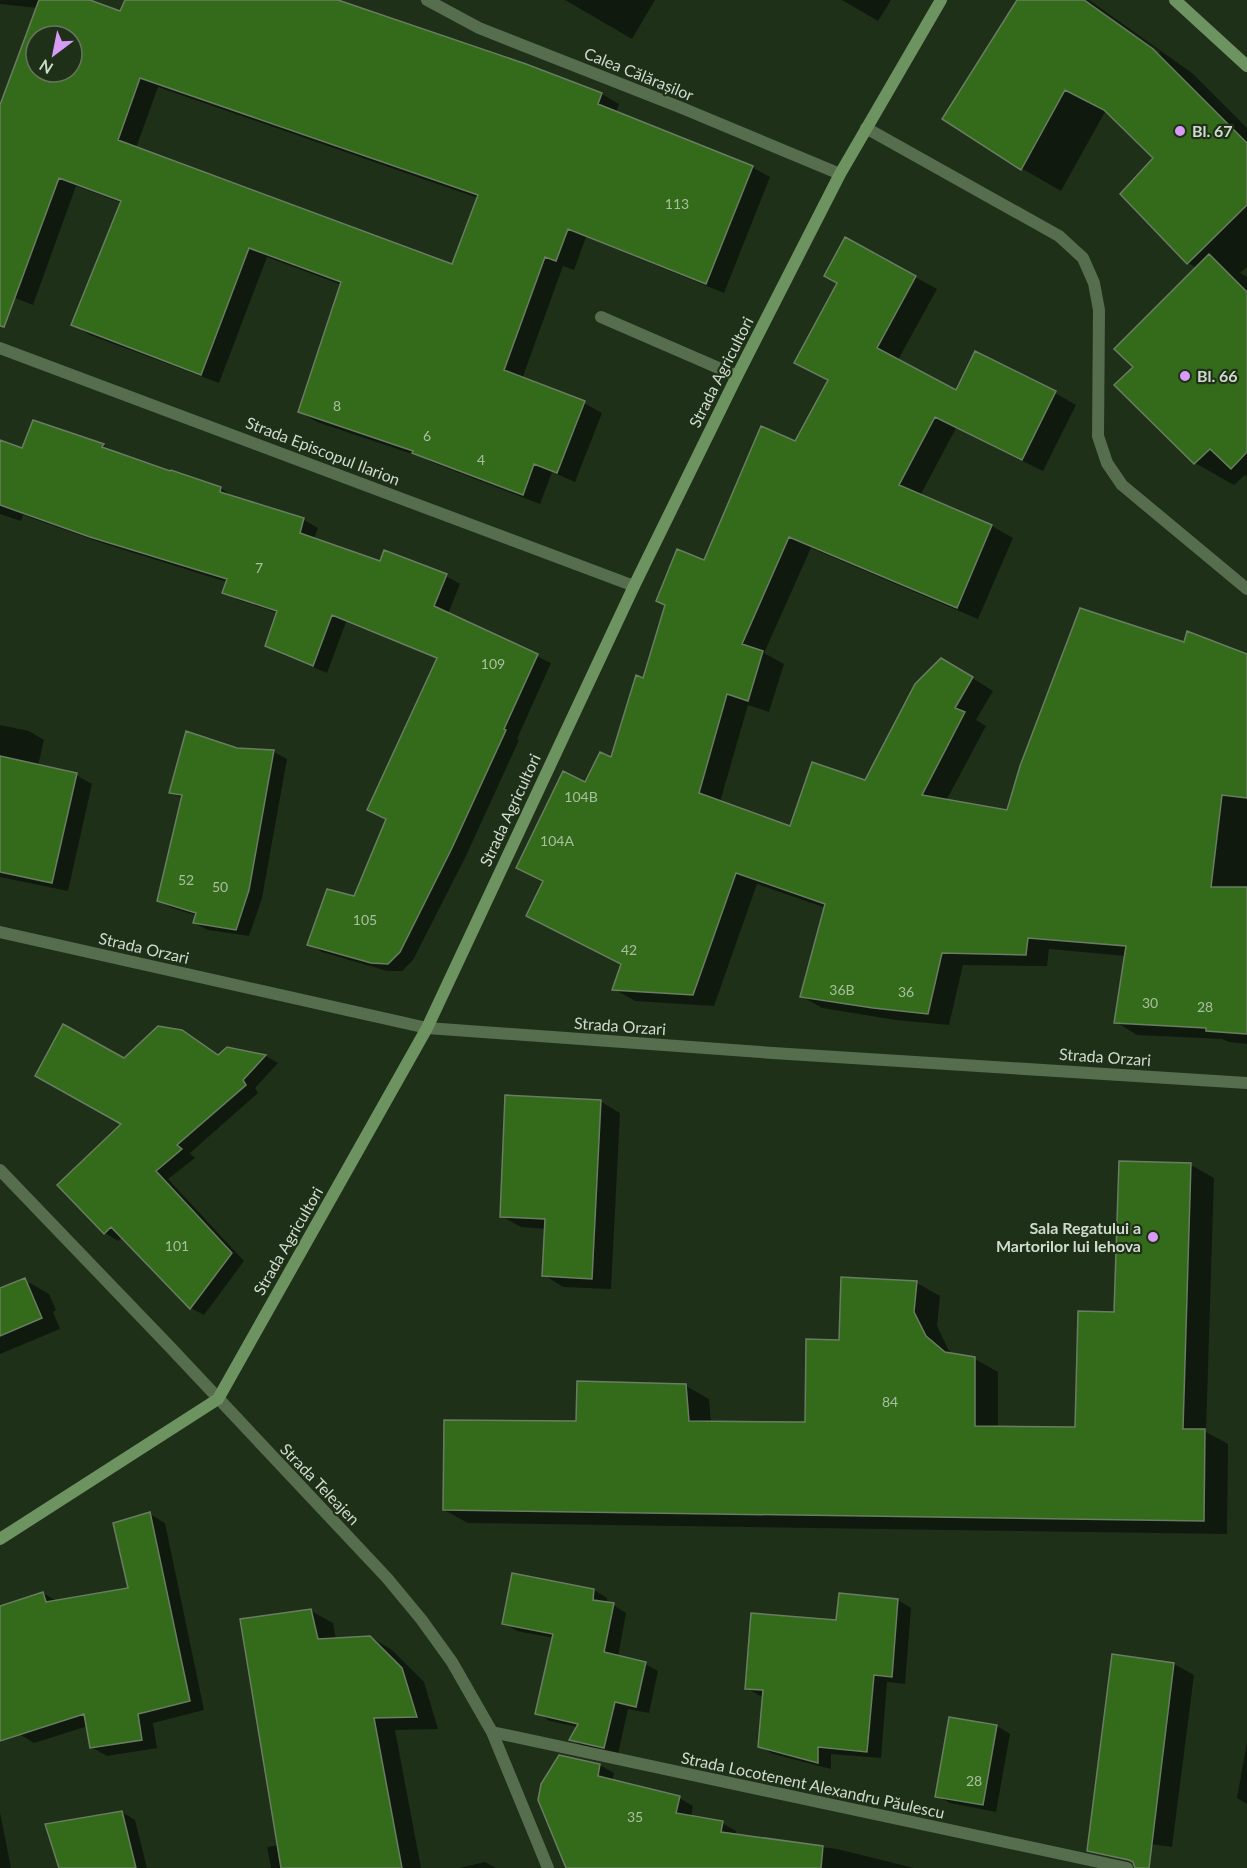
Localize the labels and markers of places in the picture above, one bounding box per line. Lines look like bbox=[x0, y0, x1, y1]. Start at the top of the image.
place label: Bl. 67 bbox=[1192, 121, 1233, 140]
marker: Bl. 67 bbox=[1173, 124, 1187, 138]
place label: Bl. 66 bbox=[1197, 366, 1238, 385]
marker: Bl. 66 bbox=[1178, 369, 1192, 383]
place label: Sala Regatului a Martorilor lui Iehova bbox=[996, 1218, 1141, 1255]
marker: Sala Regatului a Martorilor lui Iehova bbox=[1146, 1230, 1160, 1244]

